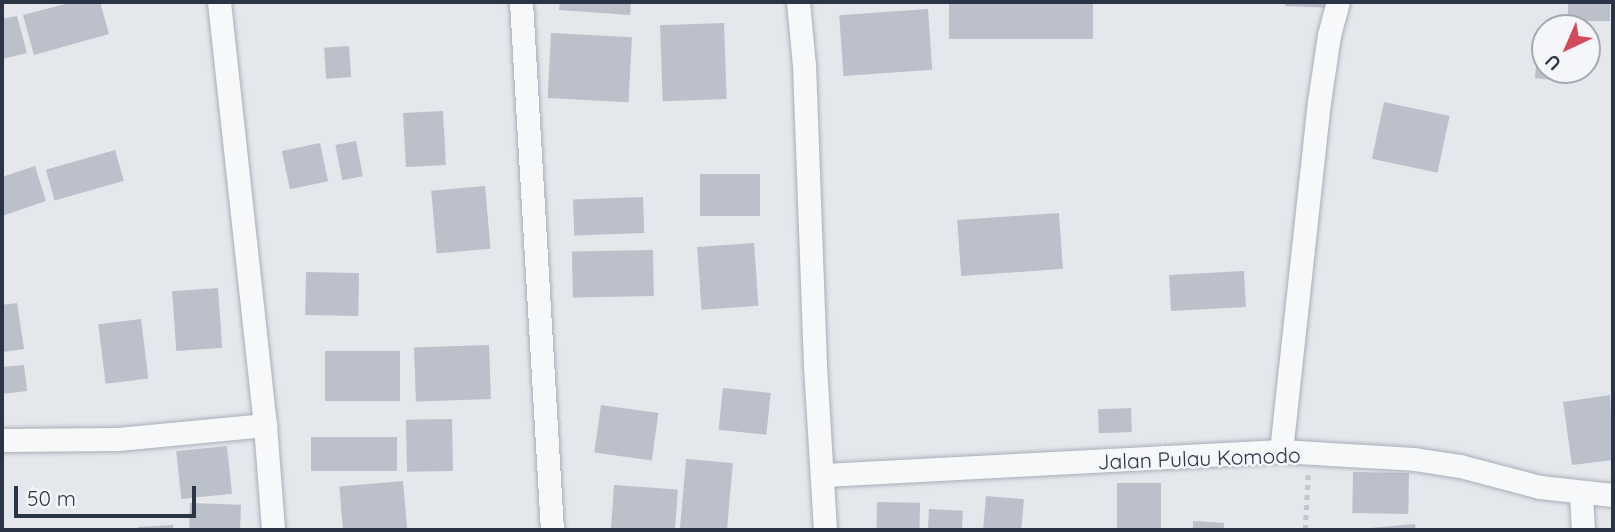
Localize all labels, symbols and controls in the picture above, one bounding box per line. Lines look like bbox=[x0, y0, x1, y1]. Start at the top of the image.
north arrow bbox=[1531, 14, 1601, 84]
text: U bbox=[1540, 49, 1566, 76]
street label: Jalan Pulau Komodo bbox=[1097, 442, 1301, 474]
scale bar bbox=[18, 472, 200, 516]
text: 50 m bbox=[27, 485, 76, 511]

